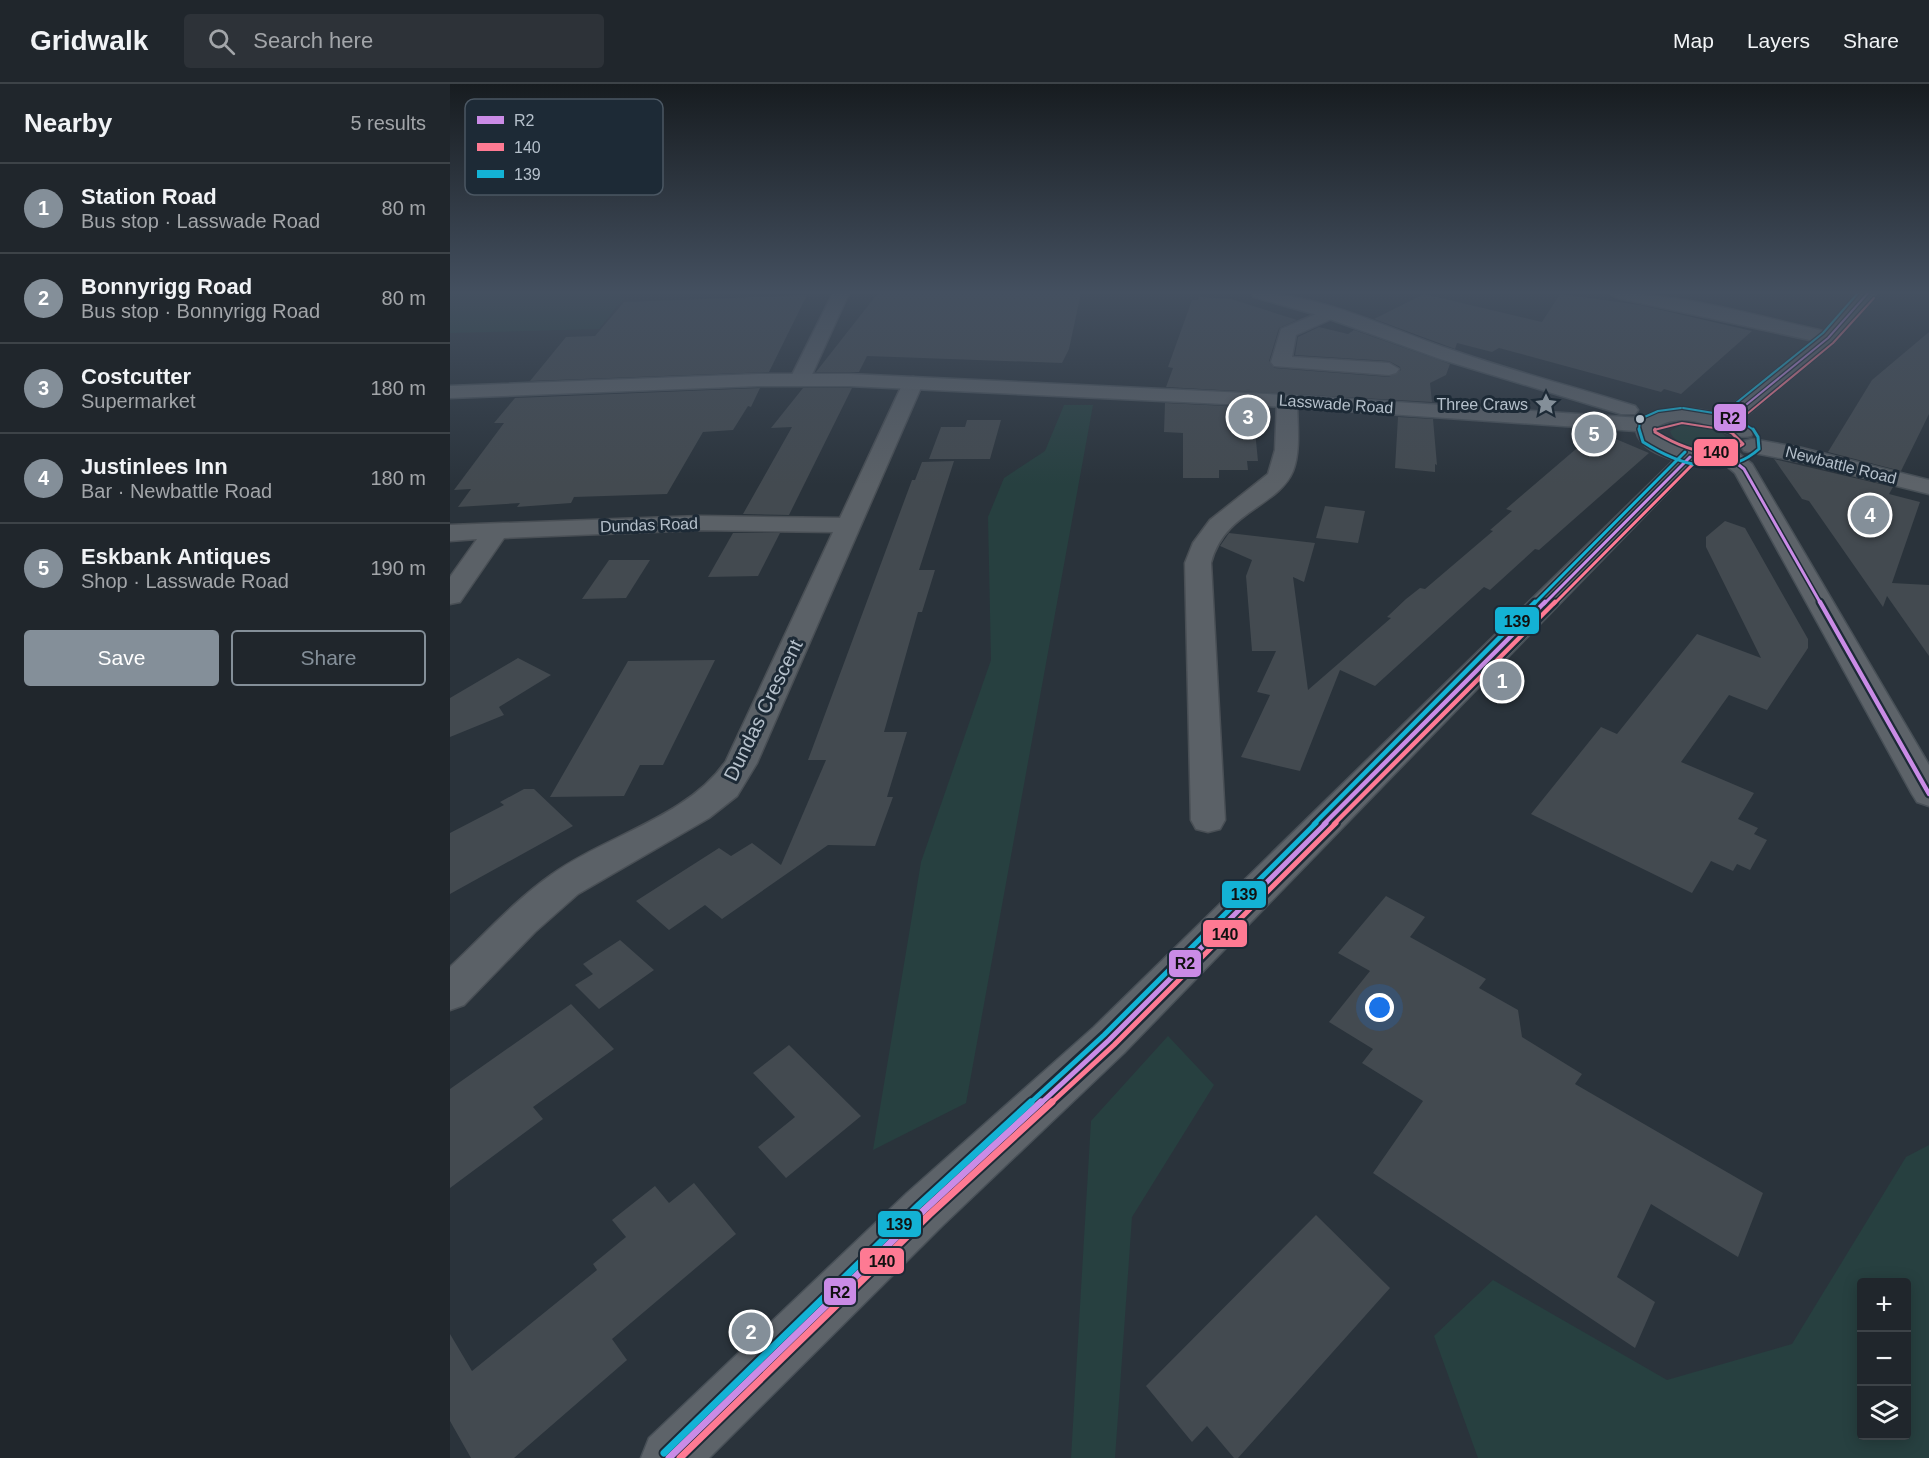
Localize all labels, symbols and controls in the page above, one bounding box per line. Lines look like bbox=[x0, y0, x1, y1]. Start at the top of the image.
search box bbox=[184, 14, 604, 68]
text: Gridwalk bbox=[30, 25, 148, 56]
icon: search bbox=[205, 25, 238, 58]
text: Search here bbox=[253, 28, 373, 53]
text: Map bbox=[1673, 29, 1714, 52]
text: Layers bbox=[1747, 29, 1810, 52]
text: Share bbox=[1843, 29, 1899, 52]
legend bbox=[465, 99, 663, 195]
text: Nearby bbox=[24, 108, 112, 138]
text: 5 results bbox=[350, 112, 426, 134]
text: R2 bbox=[514, 112, 535, 129]
text: 140 bbox=[514, 139, 541, 156]
text: 139 bbox=[514, 166, 541, 183]
text: Station Road bbox=[81, 184, 217, 209]
text: 1 bbox=[38, 197, 49, 219]
text: 80 m bbox=[382, 197, 426, 219]
text: Bus stop · Lasswade Road bbox=[81, 210, 320, 232]
text: Bonnyrigg Road bbox=[81, 274, 252, 299]
text: 2 bbox=[38, 287, 49, 309]
text: 80 m bbox=[382, 287, 426, 309]
text: Bus stop · Bonnyrigg Road bbox=[81, 300, 320, 322]
text: Costcutter bbox=[81, 364, 191, 389]
text: 3 bbox=[38, 377, 49, 399]
text: 180 m bbox=[370, 377, 426, 399]
text: Supermarket bbox=[81, 390, 196, 412]
place icon: Three Craws bbox=[1533, 391, 1559, 417]
street label: Lasswade Road bbox=[1278, 392, 1394, 416]
pin: 3 bbox=[1228, 394, 1268, 440]
place label: Three Craws bbox=[1436, 396, 1528, 413]
line badge: R2 bbox=[1713, 403, 1747, 432]
text: R2 bbox=[1720, 410, 1740, 427]
pin: 5 bbox=[1574, 412, 1614, 456]
unlabelled marker bbox=[1634, 413, 1646, 425]
line badge: 140 bbox=[1693, 438, 1739, 467]
street label: Newbattle Road bbox=[1784, 443, 1898, 487]
text: 140 bbox=[1703, 444, 1729, 461]
text: Justinlees Inn bbox=[81, 454, 228, 479]
text: 4 bbox=[38, 467, 49, 489]
text: 180 m bbox=[370, 467, 426, 489]
text: Bar · Newbattle Road bbox=[81, 480, 272, 502]
pin: 4 bbox=[1850, 492, 1890, 538]
street label: Dundas Road bbox=[600, 515, 698, 535]
text: Eskbank Antiques bbox=[81, 544, 271, 569]
text: 5 bbox=[38, 557, 49, 579]
text: 190 m bbox=[370, 557, 426, 579]
text: Shop · Lasswade Road bbox=[81, 570, 289, 592]
line badge: 139 bbox=[1494, 606, 1540, 635]
text: 139 bbox=[1504, 613, 1530, 630]
button: Save bbox=[24, 630, 219, 686]
button: Share bbox=[231, 630, 426, 686]
street label: Dundas Crescent bbox=[719, 635, 807, 784]
pin: 1 bbox=[1482, 658, 1522, 704]
line badge: 139 bbox=[1221, 880, 1267, 909]
text: 139 bbox=[1231, 886, 1257, 903]
line badge: 140 bbox=[1202, 919, 1248, 948]
text: 140 bbox=[1212, 926, 1238, 943]
line badge: R2 bbox=[1168, 949, 1202, 978]
text: R2 bbox=[1175, 955, 1195, 972]
your location bbox=[1365, 993, 1394, 1022]
line badge: 139 bbox=[877, 1210, 922, 1238]
text: 139 bbox=[886, 1216, 912, 1233]
line badge: 140 bbox=[859, 1247, 905, 1275]
text: 140 bbox=[869, 1253, 895, 1270]
line badge: R2 bbox=[823, 1277, 857, 1306]
map controls bbox=[1857, 1278, 1911, 1440]
button: + bbox=[1857, 1278, 1911, 1332]
text: R2 bbox=[830, 1284, 850, 1301]
pin: 2 bbox=[732, 1310, 770, 1354]
button: − bbox=[1857, 1332, 1911, 1386]
button: layers bbox=[1857, 1386, 1911, 1440]

